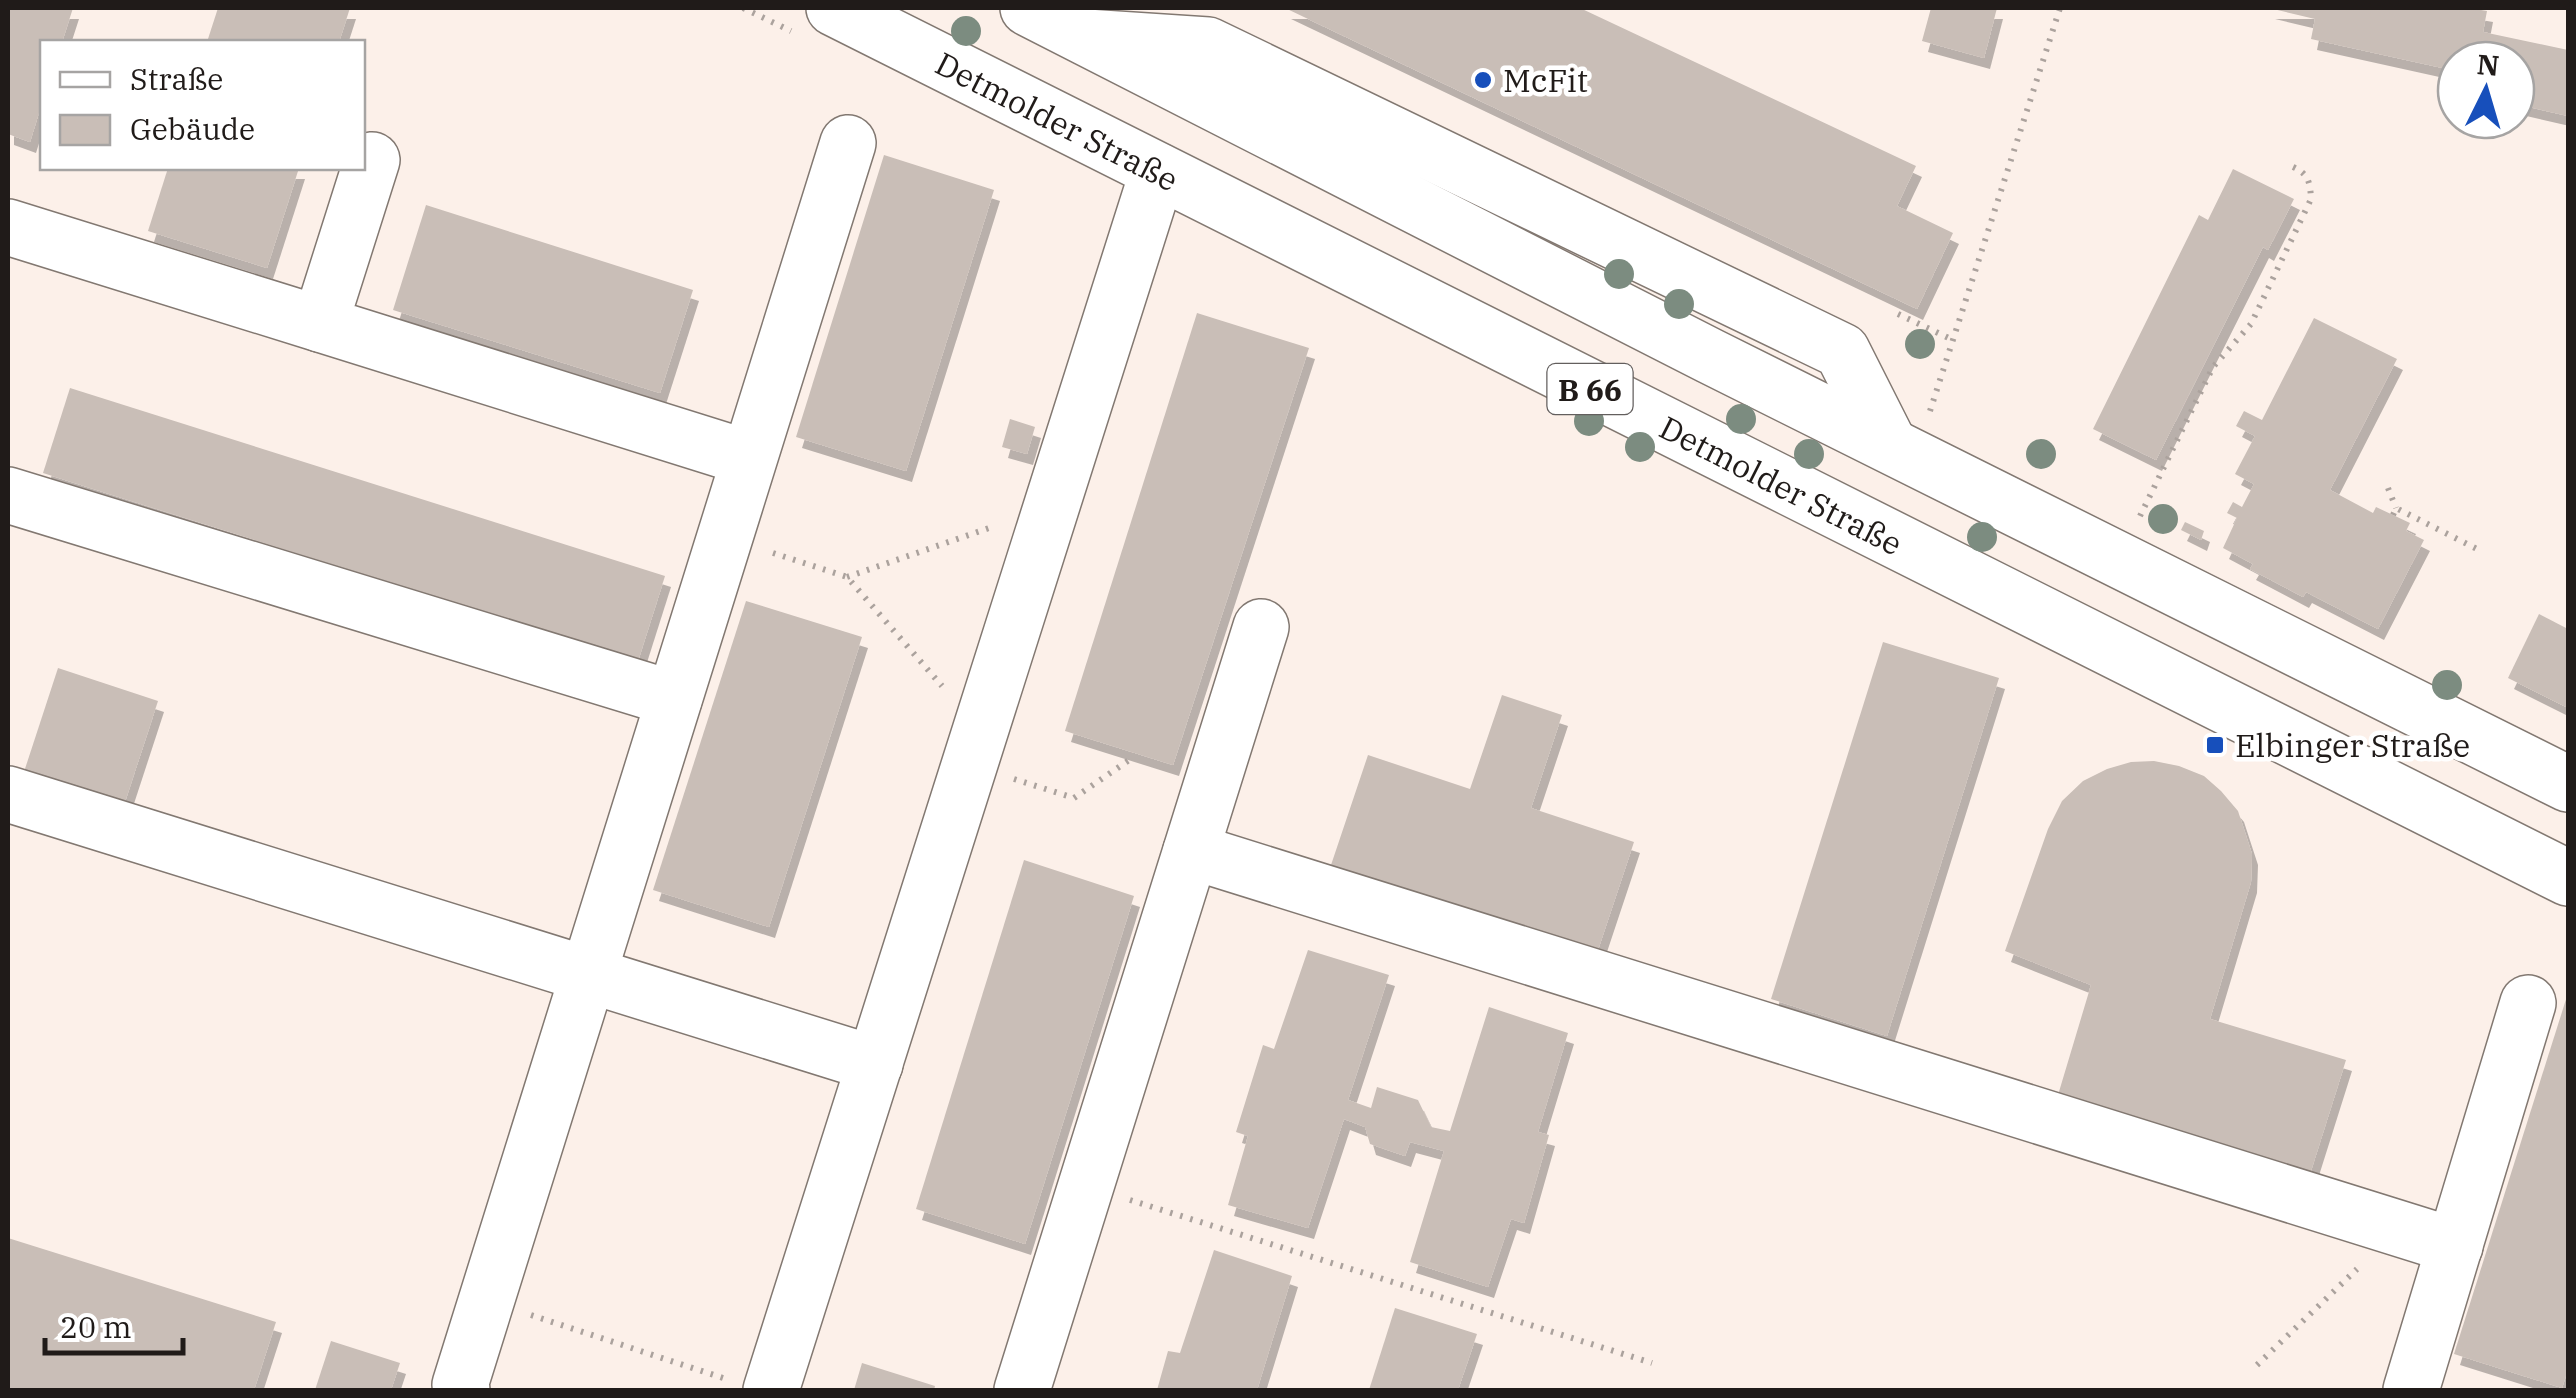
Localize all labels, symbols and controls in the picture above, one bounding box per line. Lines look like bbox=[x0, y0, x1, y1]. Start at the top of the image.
legend bbox=[40, 40, 365, 170]
north arrow bbox=[2436, 40, 2536, 140]
street label: Detmolder Straße bbox=[929, 42, 1185, 200]
text: N bbox=[2476, 45, 2501, 84]
text: Straße bbox=[130, 59, 223, 98]
place label: McFit bbox=[1503, 59, 1588, 101]
marker: McFit bbox=[1472, 69, 1494, 91]
text: Gebäude bbox=[130, 109, 255, 148]
road number: B 66 bbox=[1548, 364, 1632, 414]
street label: Detmolder Straße bbox=[1653, 406, 1909, 564]
place label: Elbinger Straße bbox=[2235, 724, 2470, 766]
marker: Elbinger Straße bbox=[2204, 734, 2226, 756]
scale bar bbox=[45, 1293, 182, 1355]
text: 20 m bbox=[60, 1307, 132, 1346]

